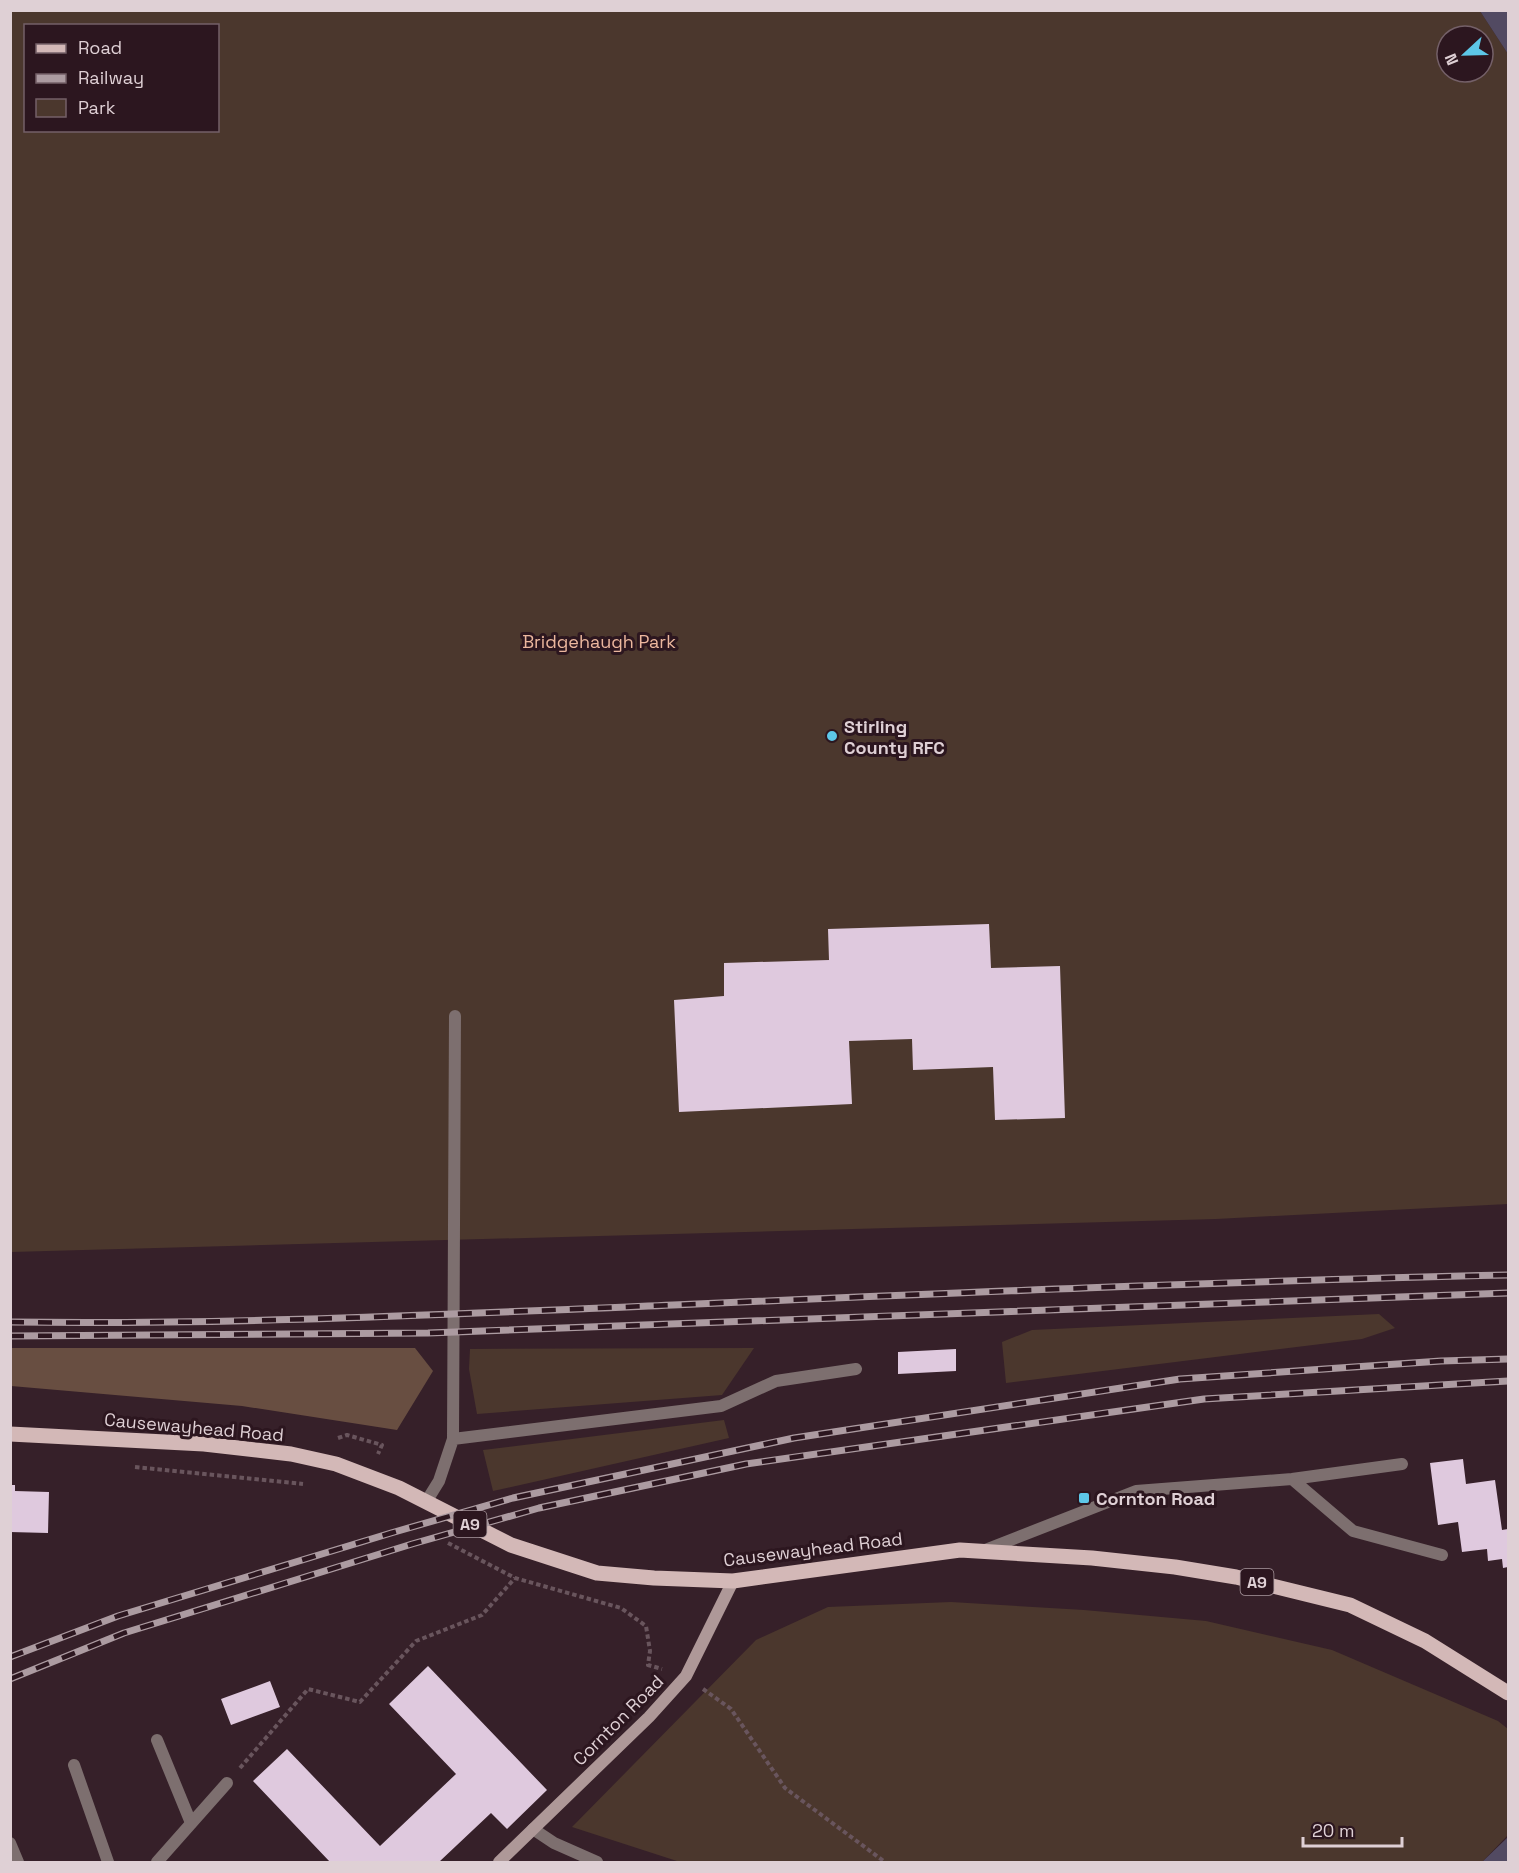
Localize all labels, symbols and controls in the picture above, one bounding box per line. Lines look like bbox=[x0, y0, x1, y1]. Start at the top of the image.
legend bbox=[24, 24, 219, 132]
north arrow bbox=[1435, 24, 1495, 84]
text: Road bbox=[78, 36, 122, 59]
text: N bbox=[1440, 51, 1463, 68]
text: Railway bbox=[78, 66, 144, 89]
text: Park bbox=[78, 96, 116, 119]
park label: Bridgehaugh Park bbox=[522, 630, 676, 653]
place label: Stirling County RFC bbox=[844, 715, 945, 759]
marker: Stirling County RFC bbox=[825, 729, 839, 743]
street label: Causewayhead Road bbox=[103, 1408, 285, 1446]
place label: Cornton Road bbox=[1096, 1487, 1215, 1510]
marker: Cornton Road bbox=[1077, 1491, 1091, 1505]
road number: A9 bbox=[454, 1511, 486, 1537]
street label: Causewayhead Road bbox=[722, 1527, 904, 1571]
road number: A9 bbox=[1240, 1569, 1274, 1595]
street label: Cornton Road bbox=[568, 1670, 668, 1770]
scale bar bbox=[1303, 1810, 1402, 1848]
text: 20 m bbox=[1312, 1819, 1355, 1842]

